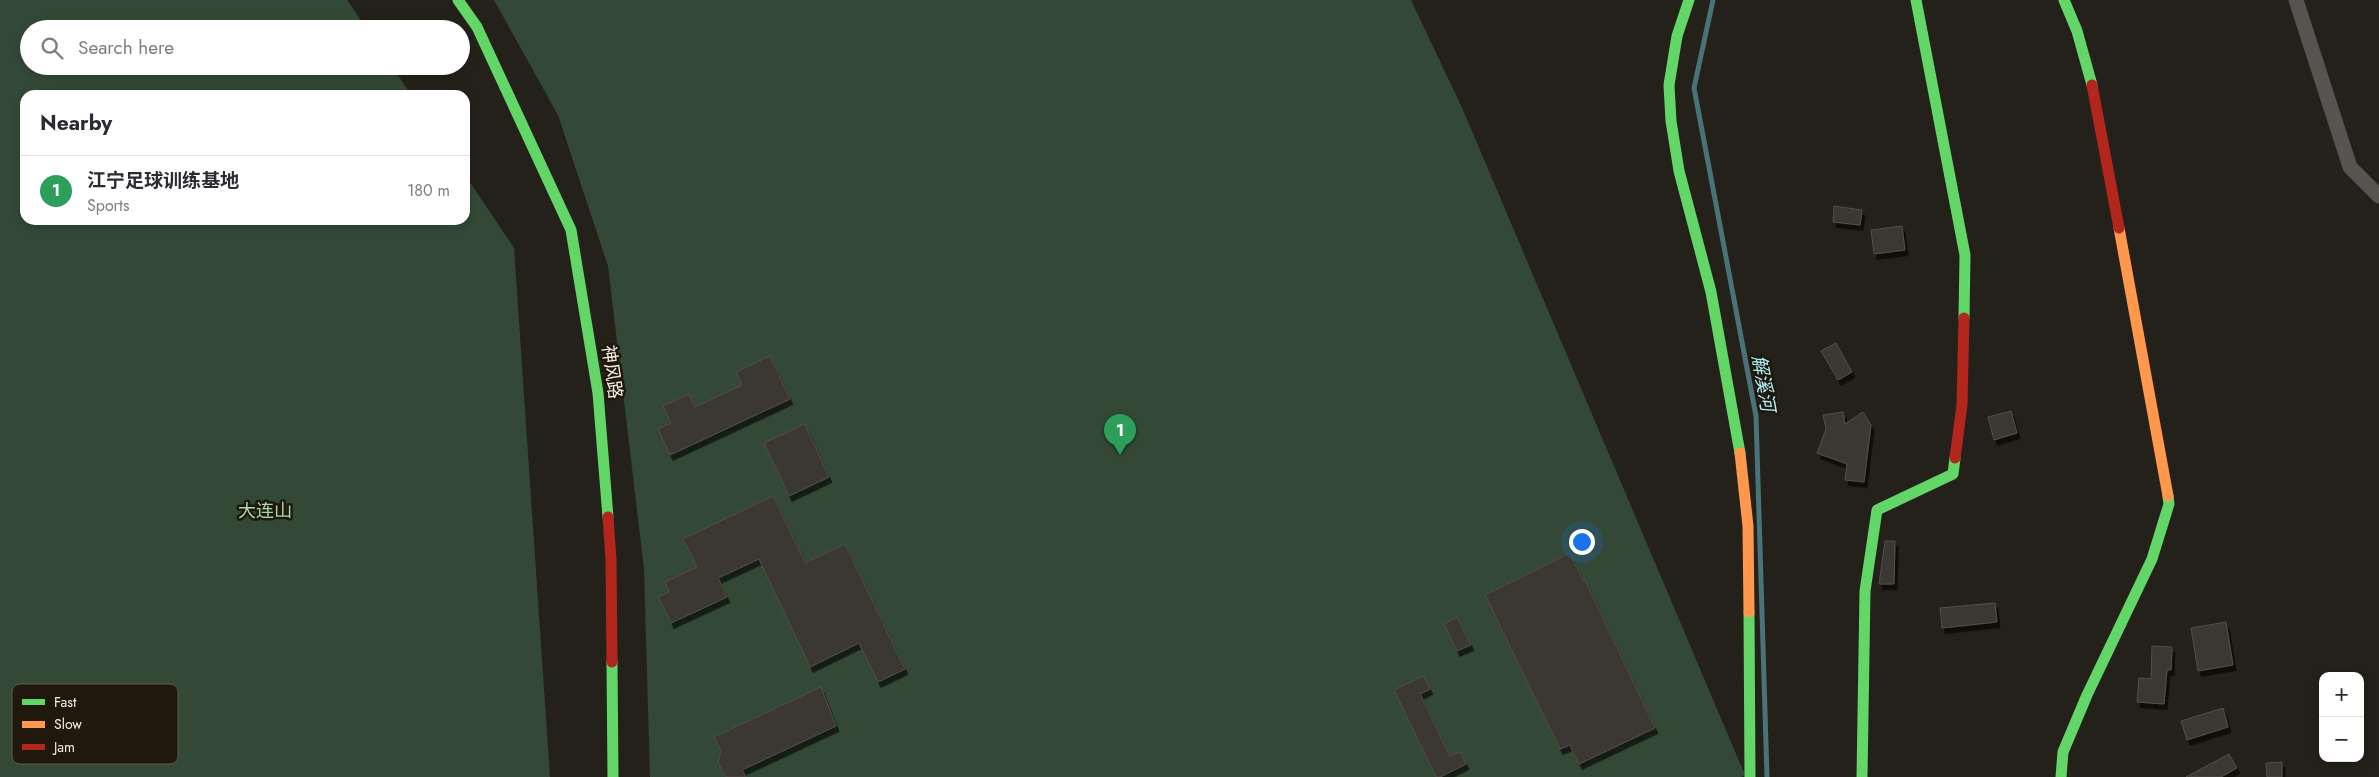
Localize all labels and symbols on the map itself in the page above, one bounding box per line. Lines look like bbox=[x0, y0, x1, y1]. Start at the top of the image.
street label: 神风路 bbox=[595, 343, 629, 401]
water label: 解溪河 bbox=[1745, 353, 1782, 417]
pin: 1 bbox=[1104, 414, 1136, 455]
park label: 大连山 bbox=[238, 498, 292, 524]
your location bbox=[1569, 529, 1595, 555]
legend bbox=[12, 684, 178, 764]
text: Fast bbox=[54, 692, 77, 712]
text: Slow bbox=[54, 714, 82, 734]
text: Jam bbox=[52, 737, 75, 757]

